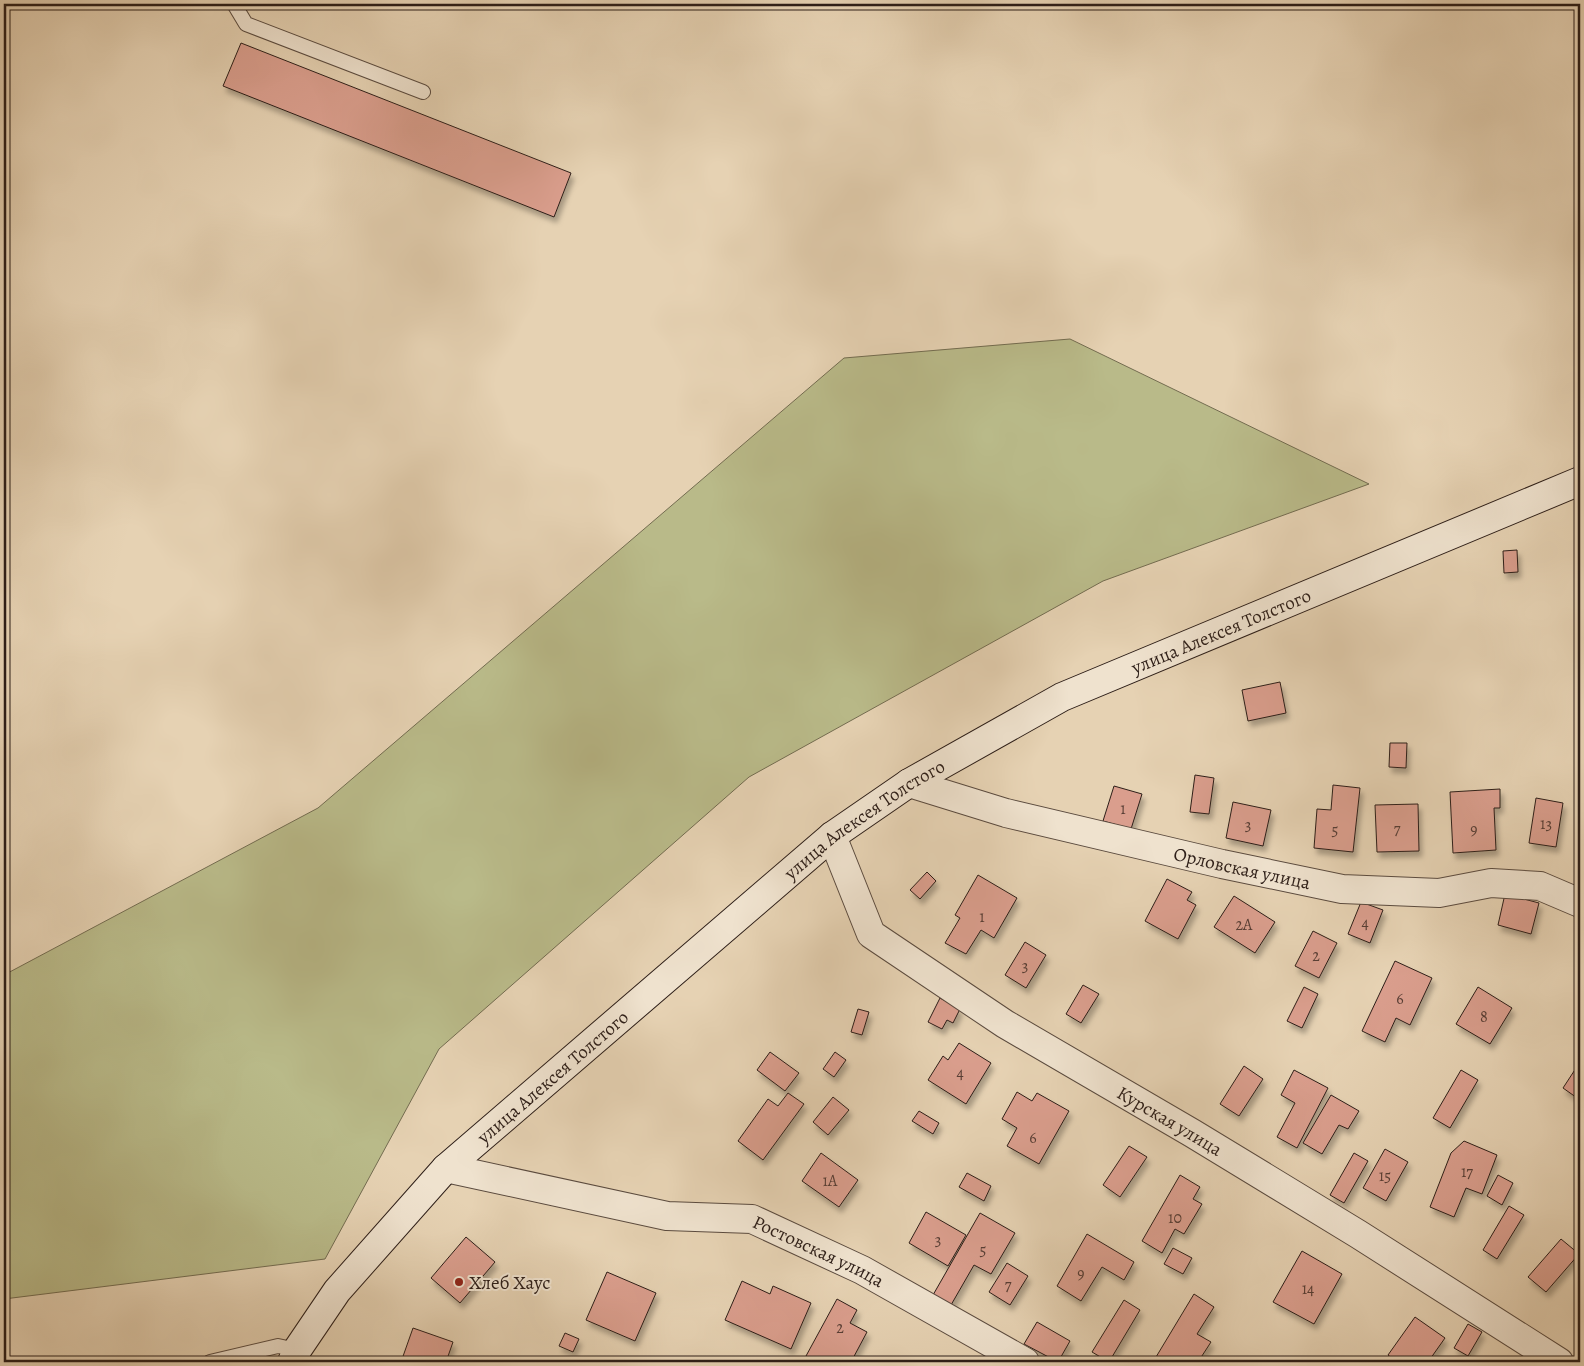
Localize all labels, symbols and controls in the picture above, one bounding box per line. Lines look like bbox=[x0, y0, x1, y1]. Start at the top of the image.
street label: улица Алексея Толстого bbox=[1127, 583, 1315, 681]
street label: улица Алексея Толстого bbox=[778, 753, 950, 886]
house number: 1 bbox=[1120, 798, 1126, 820]
house number: 13 bbox=[1540, 813, 1552, 835]
house number: 3 bbox=[1245, 814, 1251, 836]
house number: 7 bbox=[1394, 818, 1401, 840]
house number: 5 bbox=[1332, 819, 1339, 841]
house number: 9 bbox=[1470, 819, 1478, 841]
street label: Орловская улица bbox=[1171, 841, 1313, 896]
house number: 1 bbox=[979, 906, 985, 928]
house number: 4 bbox=[1361, 912, 1369, 934]
house number: 2А bbox=[1236, 914, 1253, 936]
house number: 2 bbox=[1312, 945, 1320, 967]
house number: 3 bbox=[1022, 955, 1028, 977]
house number: 6 bbox=[1396, 988, 1404, 1010]
street label: улица Алексея Толстого bbox=[471, 1005, 634, 1150]
house number: 8 bbox=[1480, 1006, 1488, 1028]
house number: 4 bbox=[956, 1062, 964, 1084]
street label: Курская улица bbox=[1112, 1080, 1227, 1163]
house number: 6 bbox=[1029, 1127, 1037, 1149]
house number: 17 bbox=[1461, 1161, 1473, 1183]
house number: 15 bbox=[1379, 1165, 1391, 1187]
house number: 1А bbox=[823, 1170, 838, 1192]
house number: 10 bbox=[1168, 1207, 1182, 1229]
street label: Ростовская улица bbox=[748, 1209, 889, 1294]
house number: 3 bbox=[935, 1229, 941, 1251]
house number: 5 bbox=[980, 1239, 987, 1261]
house number: 9 bbox=[1077, 1263, 1085, 1285]
place label: Хлеб Хаус bbox=[469, 1270, 551, 1296]
house number: 7 bbox=[1005, 1274, 1012, 1296]
marker: Хлеб Хаус bbox=[453, 1276, 465, 1288]
house number: 14 bbox=[1302, 1278, 1314, 1300]
house number: 2 bbox=[836, 1317, 844, 1339]

